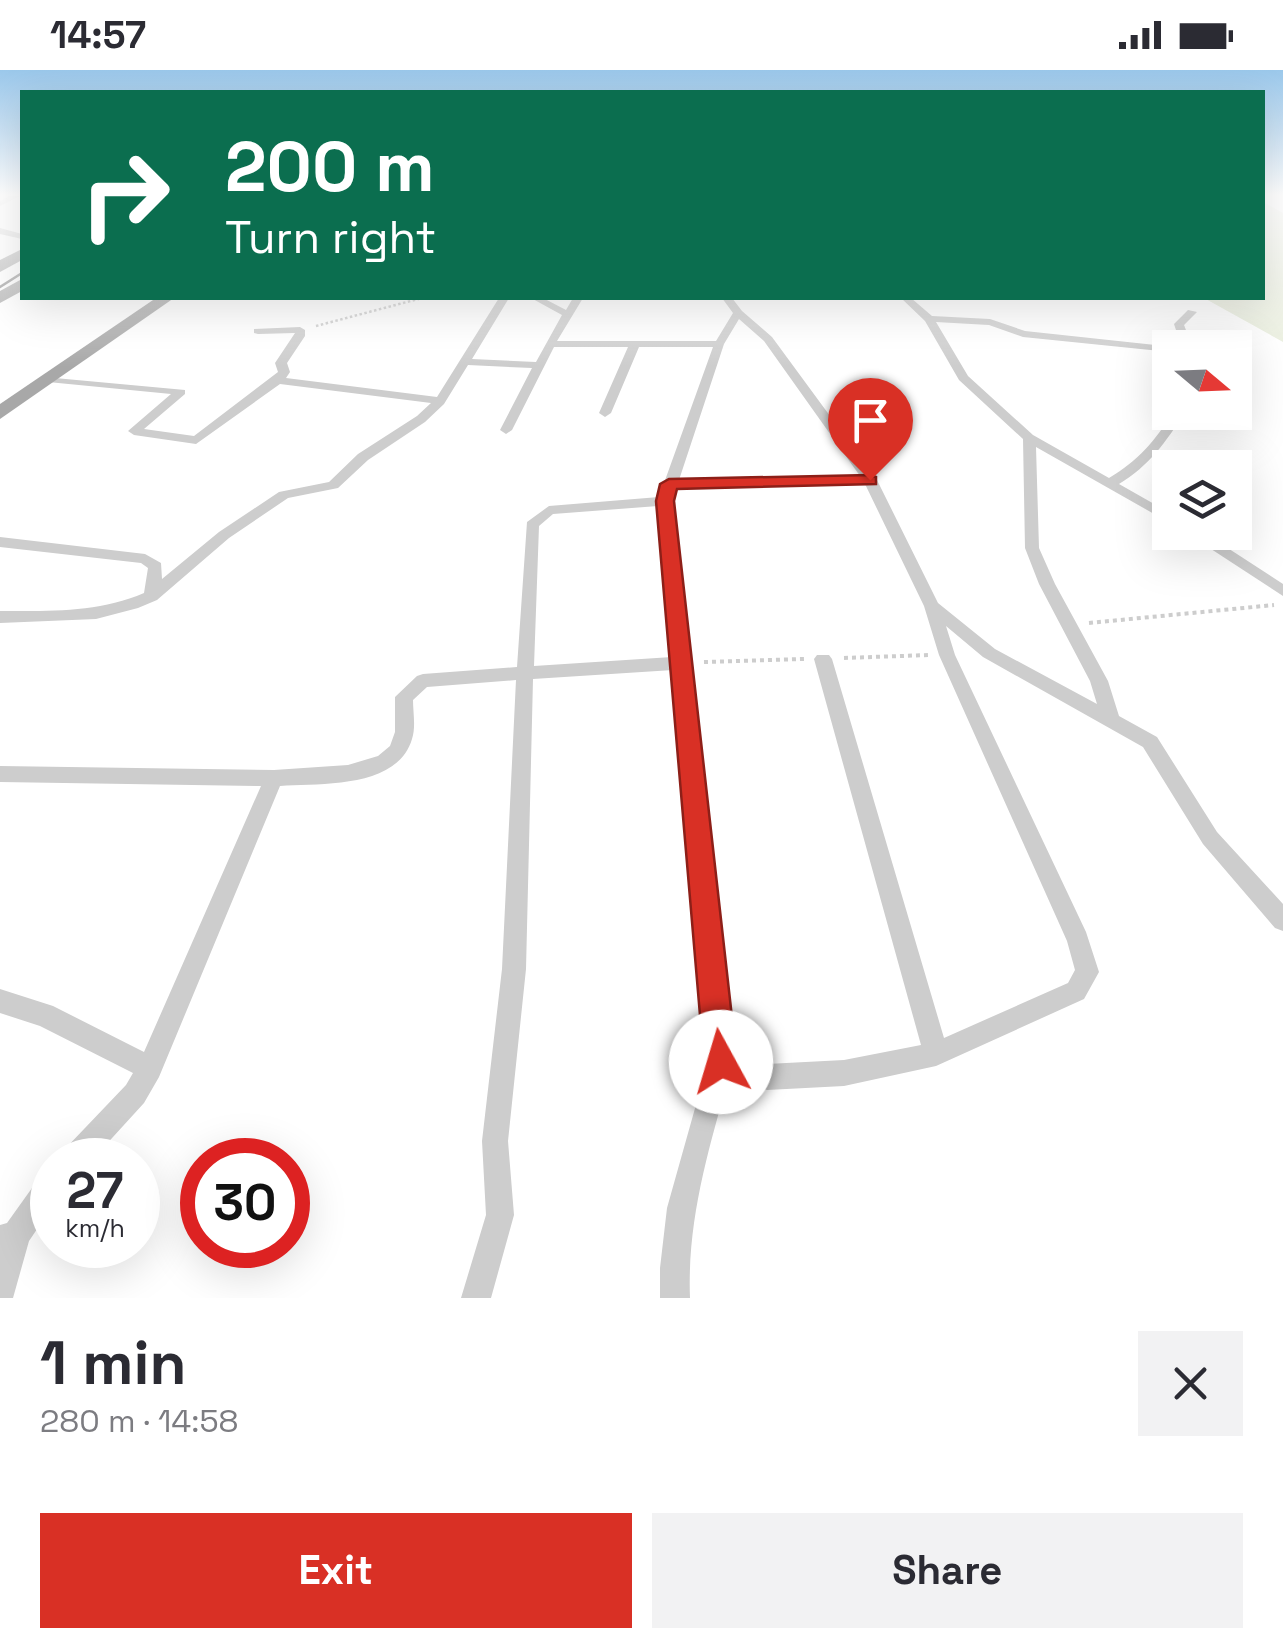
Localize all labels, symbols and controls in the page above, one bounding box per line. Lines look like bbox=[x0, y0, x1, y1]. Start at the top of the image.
text: 14:57 bbox=[50, 11, 146, 59]
text: 200 m bbox=[225, 122, 435, 211]
icon: right bbox=[60, 130, 190, 260]
text: Turn right bbox=[225, 209, 436, 266]
north arrow bbox=[1152, 330, 1252, 430]
map controls bbox=[1152, 330, 1252, 550]
pin bbox=[828, 378, 913, 481]
icon: arrive bbox=[843, 393, 898, 448]
button: layers bbox=[1152, 450, 1252, 550]
position arrow bbox=[669, 1010, 773, 1114]
speed limit sign: 30 bbox=[180, 1138, 310, 1268]
text: 27 bbox=[67, 1159, 123, 1223]
text: km/h bbox=[65, 1212, 125, 1244]
text: 1 min bbox=[40, 1325, 187, 1402]
button: close bbox=[1138, 1331, 1243, 1436]
text: 280 m · 14:58 bbox=[40, 1401, 239, 1441]
button: Exit bbox=[40, 1513, 632, 1628]
button: Share bbox=[652, 1513, 1243, 1628]

